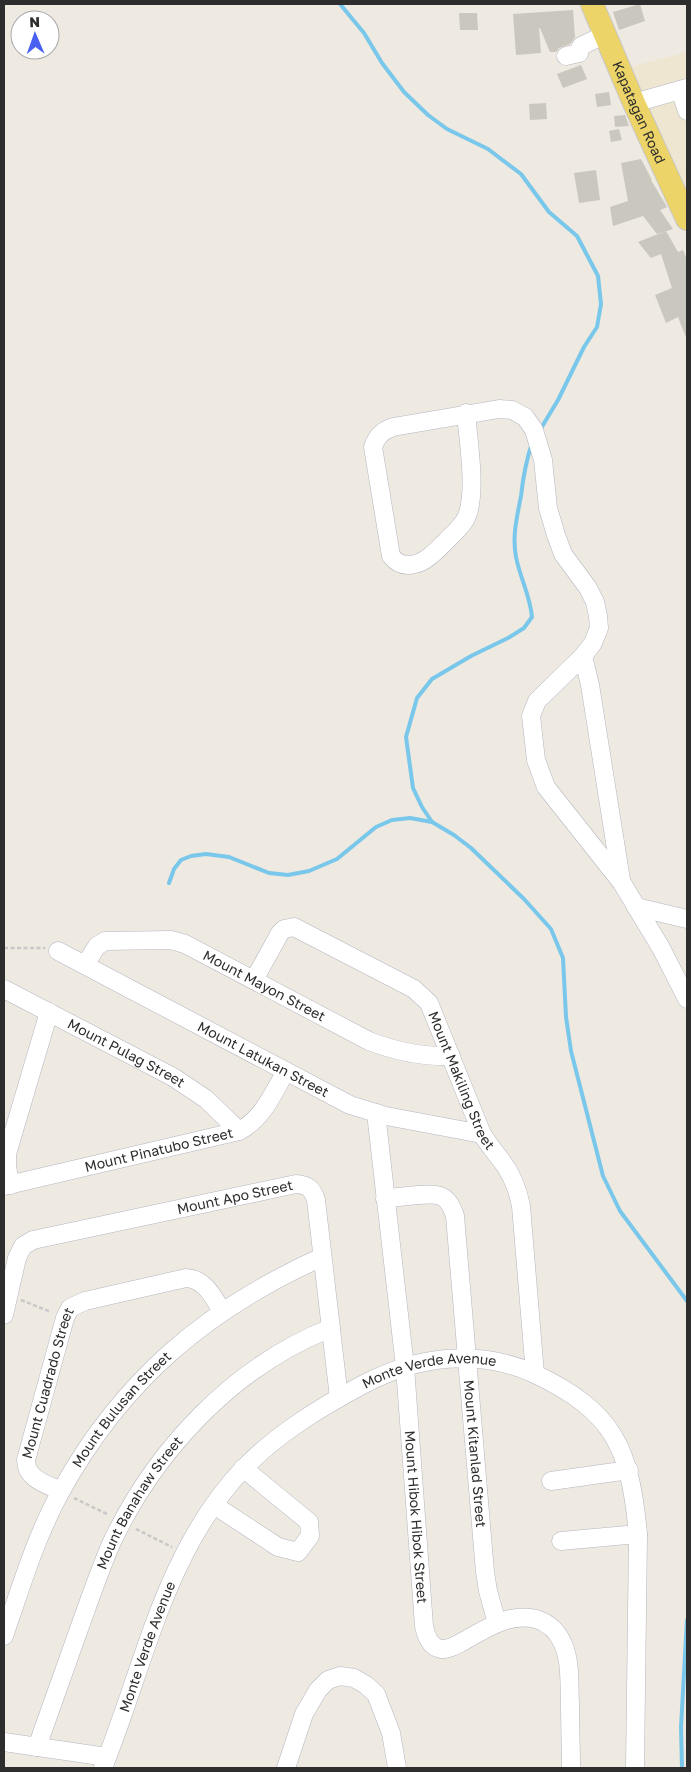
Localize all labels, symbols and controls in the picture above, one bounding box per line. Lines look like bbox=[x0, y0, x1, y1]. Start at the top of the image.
north arrow bbox=[10, 10, 60, 60]
text: N bbox=[29, 13, 40, 30]
street label: Kapatagan Road bbox=[609, 58, 669, 166]
street label: Mount Mayon Street bbox=[200, 946, 328, 1024]
street label: Mount Makiling Street bbox=[425, 1008, 499, 1153]
street label: Mount Pulag Street bbox=[65, 1015, 188, 1091]
street label: Mount Latukan Street bbox=[195, 1017, 332, 1100]
street label: Mount Pinatubo Street bbox=[83, 1124, 235, 1175]
street label: Mount Apo Street bbox=[175, 1176, 294, 1217]
street label: Mount Cuadrado Street bbox=[18, 1304, 77, 1460]
street label: Mount Bulusan Street bbox=[68, 1347, 174, 1470]
street label: Monte Verde Avenue bbox=[359, 1349, 498, 1392]
street label: Mount Kitanlad Street bbox=[461, 1379, 490, 1528]
street label: Mount Hibok Hibok Street bbox=[402, 1430, 431, 1604]
street label: Mount Banahaw Street bbox=[93, 1432, 186, 1572]
street label: Monte Verde Avenue bbox=[115, 1579, 178, 1714]

